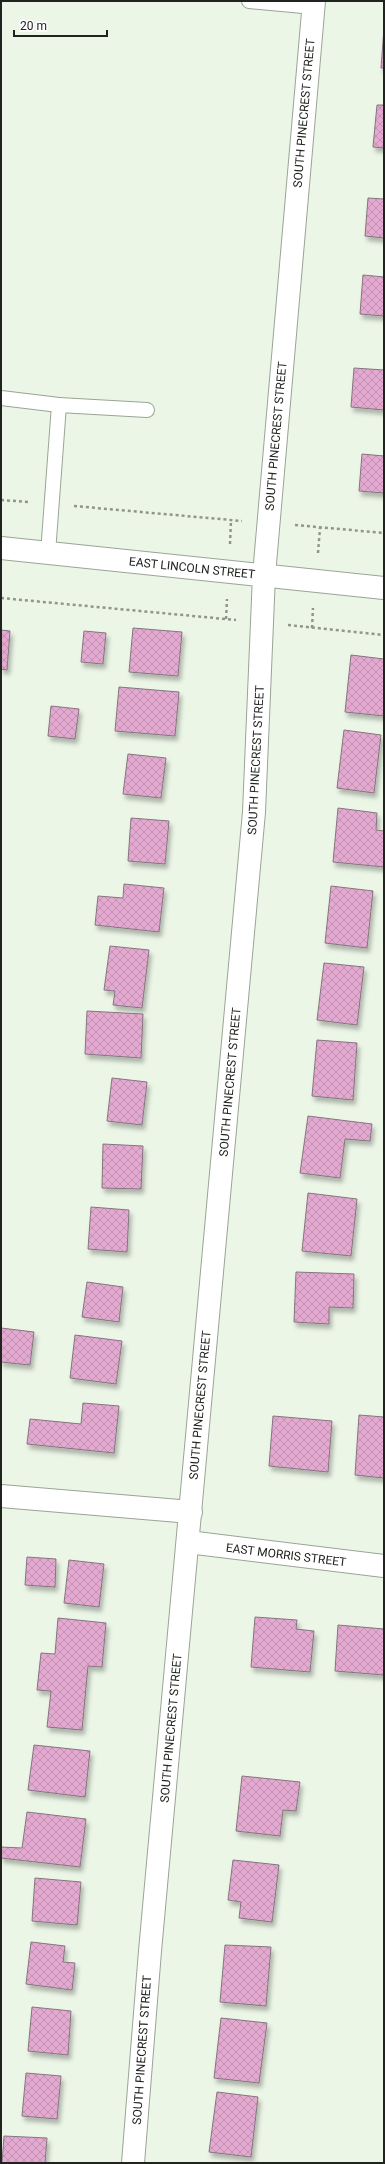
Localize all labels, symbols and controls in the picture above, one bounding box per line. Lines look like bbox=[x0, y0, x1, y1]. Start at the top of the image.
scale bar bbox=[14, 12, 107, 38]
text: 20 m bbox=[20, 19, 47, 33]
street label: SOUTH PINECREST STREET bbox=[291, 38, 317, 188]
street label: SOUTH PINECREST STREET bbox=[263, 361, 289, 511]
street label: EAST LINCOLN STREET bbox=[128, 554, 256, 582]
street label: SOUTH PINECREST STREET bbox=[245, 685, 267, 835]
street label: SOUTH PINECREST STREET bbox=[217, 1007, 243, 1157]
street label: SOUTH PINECREST STREET bbox=[187, 1330, 213, 1480]
street label: EAST MORRIS STREET bbox=[225, 1541, 347, 1569]
street label: SOUTH PINECREST STREET bbox=[158, 1653, 184, 1803]
street label: SOUTH PINECREST STREET bbox=[130, 1975, 154, 2125]

